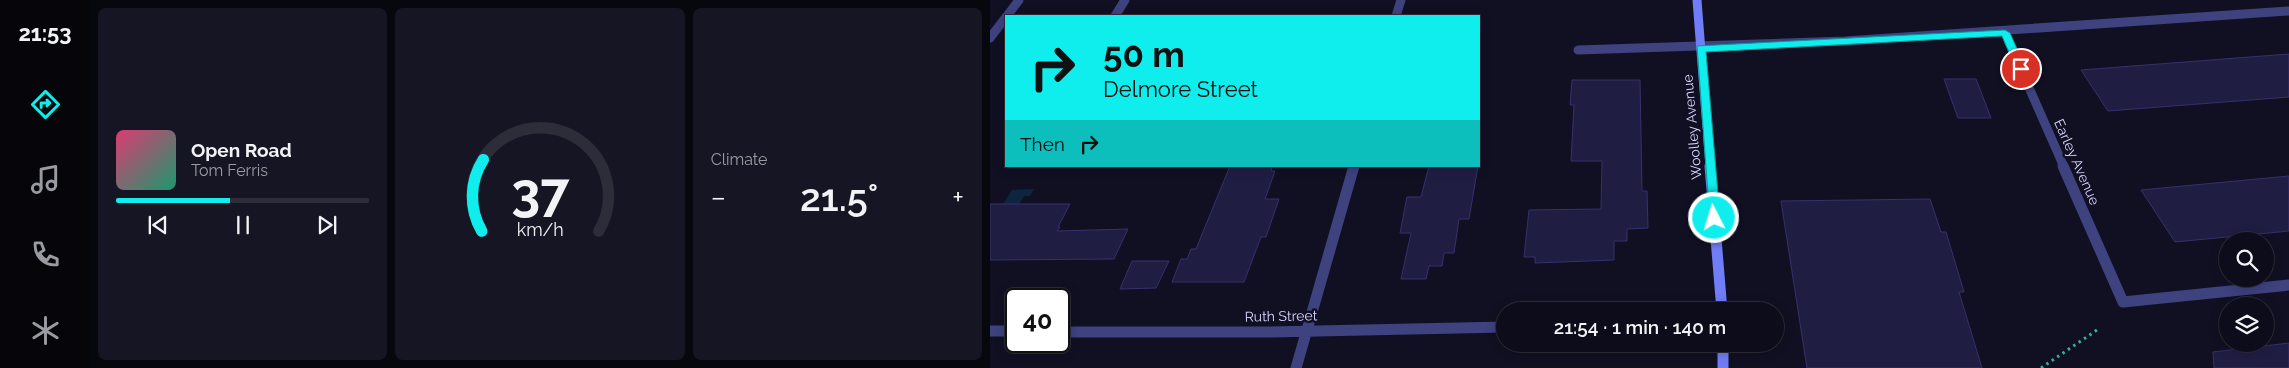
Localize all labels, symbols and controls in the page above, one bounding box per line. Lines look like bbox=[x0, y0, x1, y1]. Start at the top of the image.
text: 21:53 bbox=[18, 20, 72, 46]
text: 50 m bbox=[1103, 34, 1185, 75]
icon: right bbox=[1020, 35, 1085, 100]
pin bbox=[2000, 48, 2042, 90]
icon: arrive bbox=[2007, 55, 2035, 83]
street label: Woolley Avenue bbox=[1679, 74, 1705, 180]
text: Delmore Street bbox=[1103, 76, 1258, 102]
icon: directions bbox=[28, 87, 63, 122]
street label: Earley Avenue bbox=[2051, 117, 2103, 207]
icon: right bbox=[1075, 130, 1103, 158]
text: Then bbox=[1020, 133, 1065, 155]
text: Open Road bbox=[191, 139, 292, 161]
text: Climate bbox=[711, 150, 767, 169]
text: Tom Ferris bbox=[191, 161, 268, 180]
text: 37 bbox=[511, 161, 570, 222]
icon: music bbox=[28, 162, 63, 197]
text: 21.5° bbox=[800, 175, 878, 220]
text: − bbox=[711, 181, 726, 214]
text: + bbox=[952, 181, 964, 214]
position arrow bbox=[1687, 191, 1739, 243]
icon: previous bbox=[144, 211, 172, 239]
icon: pause bbox=[229, 211, 257, 239]
icon: next bbox=[313, 211, 341, 239]
text: km/h bbox=[516, 219, 564, 240]
map controls bbox=[2219, 232, 2274, 352]
button: search bbox=[2219, 232, 2274, 287]
icon: phone bbox=[28, 237, 63, 272]
speed limit sign: 40 bbox=[1005, 288, 1070, 353]
button: layers bbox=[2219, 297, 2274, 352]
street label: Ruth Street bbox=[1245, 307, 1318, 325]
icon: climate bbox=[28, 313, 63, 348]
text: 21:54 · 1 min · 140 m bbox=[1554, 316, 1726, 338]

